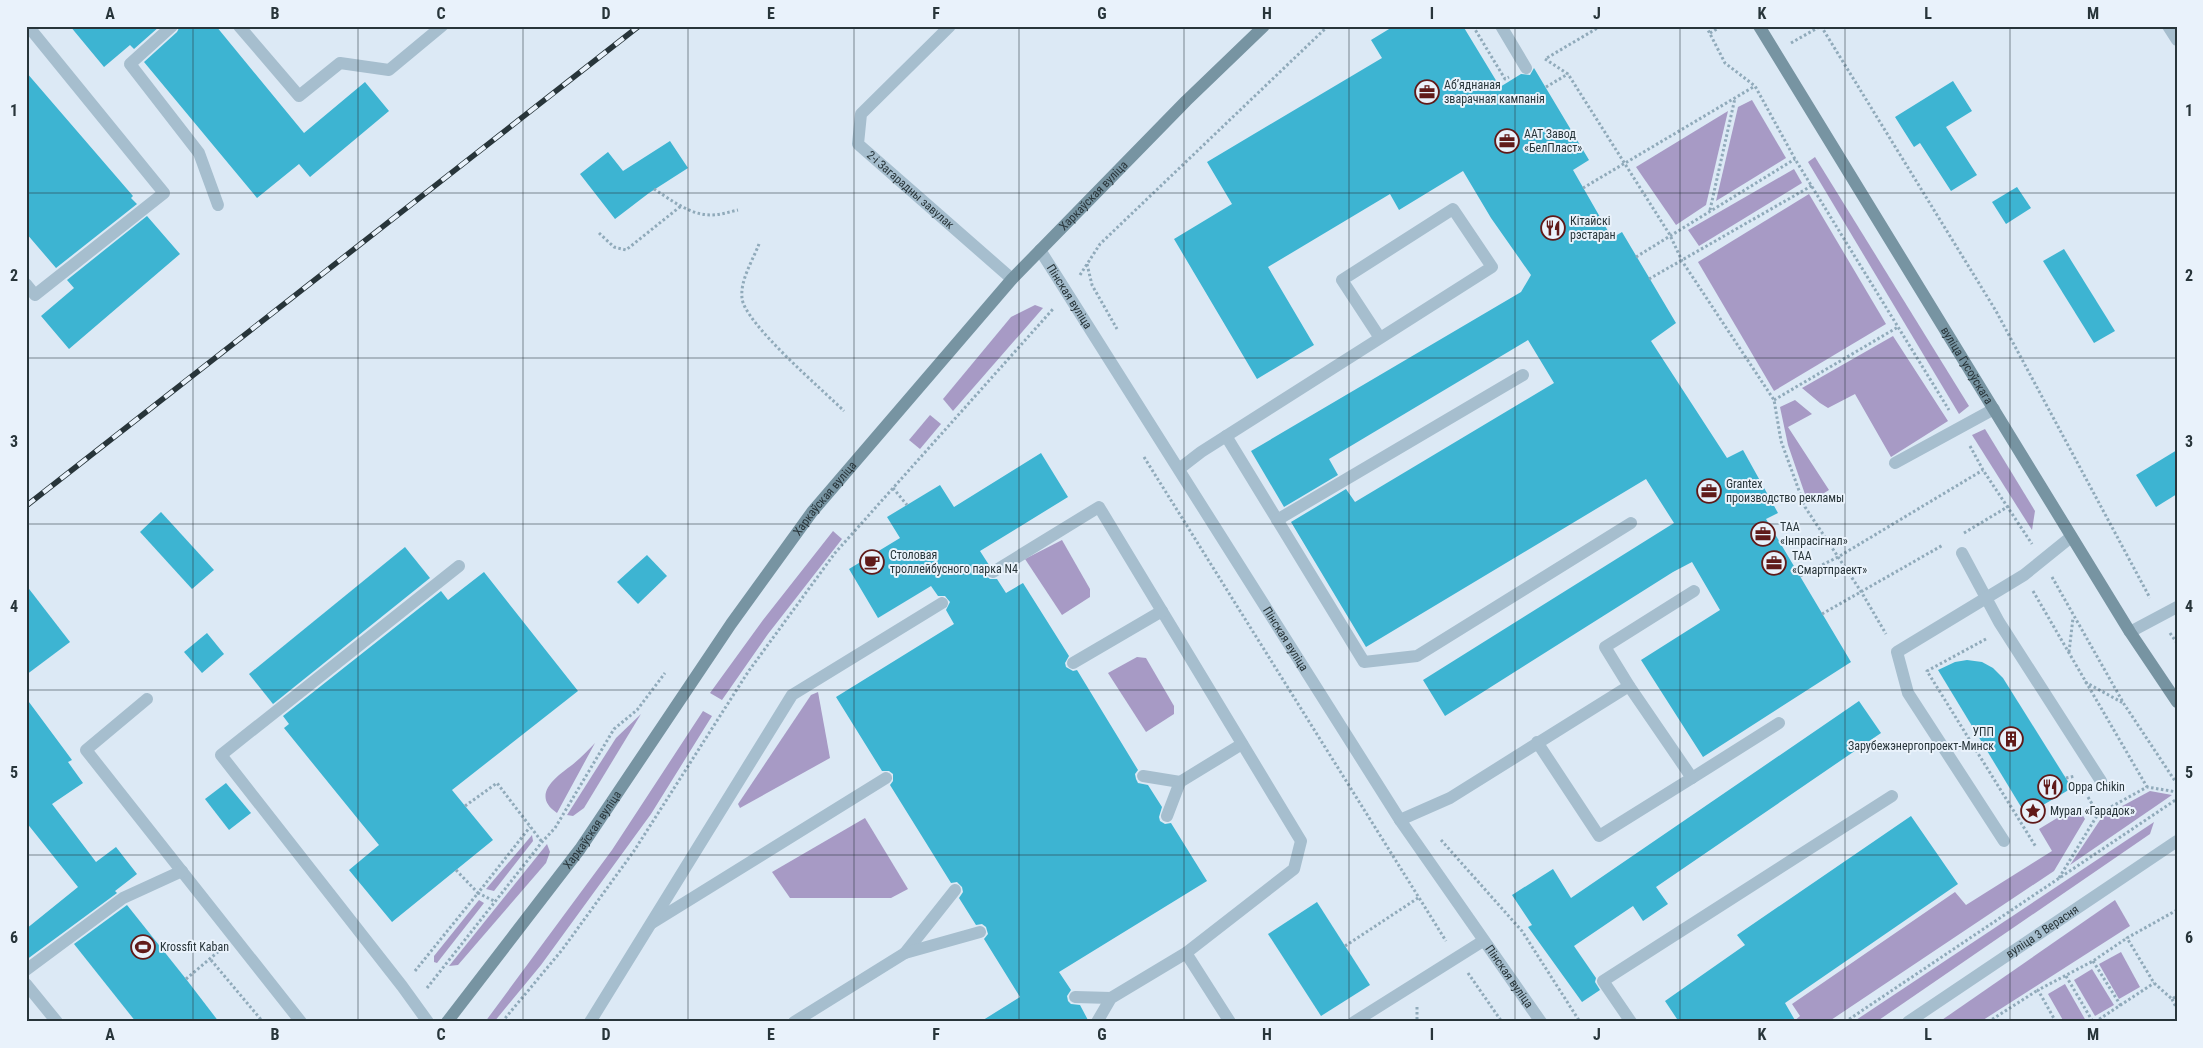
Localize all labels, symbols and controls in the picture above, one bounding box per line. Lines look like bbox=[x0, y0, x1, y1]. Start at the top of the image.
text: A bbox=[105, 4, 115, 23]
text: B bbox=[271, 4, 280, 23]
text: C bbox=[436, 4, 446, 23]
text: D bbox=[601, 4, 611, 23]
text: E bbox=[767, 4, 775, 23]
text: F bbox=[932, 4, 940, 23]
text: G bbox=[1097, 4, 1107, 23]
text: H bbox=[1262, 4, 1272, 23]
text: I bbox=[1430, 4, 1434, 23]
text: J bbox=[1593, 4, 1601, 23]
text: K bbox=[1758, 4, 1767, 23]
text: L bbox=[1924, 4, 1932, 23]
text: M bbox=[2087, 4, 2099, 23]
place label: Абʼяднаная зварачная кампанія bbox=[1444, 78, 1545, 106]
office icon: Абʼяднаная зварачная кампанія bbox=[1414, 79, 1440, 105]
text: 1 bbox=[10, 101, 18, 120]
text: 1 bbox=[2185, 101, 2193, 120]
place label: ААТ Завод «БелПласт» bbox=[1524, 127, 1582, 155]
office icon: ААТ Завод «БелПласт» bbox=[1494, 128, 1520, 154]
street label: 2-і Загарадны завулак bbox=[864, 148, 957, 232]
street label: Харкаўская вуліца bbox=[1056, 158, 1131, 233]
place label: Кітайскі рэстаран bbox=[1570, 214, 1616, 242]
restaurant icon: Кітайскі рэстаран bbox=[1540, 215, 1566, 241]
street label: Пінская вуліца bbox=[1044, 262, 1095, 332]
text: 2 bbox=[10, 266, 18, 285]
text: 2 bbox=[2185, 266, 2193, 285]
street label: вуліца Гусоўскага bbox=[1938, 324, 1996, 407]
text: 3 bbox=[10, 432, 18, 451]
text: 3 bbox=[2185, 432, 2193, 451]
street label: Харкаўская вуліца bbox=[790, 458, 860, 538]
place label: Grantex производство рекламы bbox=[1726, 477, 1844, 505]
office icon: Grantex производство рекламы bbox=[1696, 478, 1722, 504]
place label: ТАА «Інпрасігнал» bbox=[1780, 520, 1848, 548]
office icon: ТАА «Інпрасігнал» bbox=[1750, 521, 1776, 547]
place label: Столовая троллейбусного парка N4 bbox=[890, 548, 1018, 576]
cafe icon: Столовая троллейбусного парка N4 bbox=[859, 549, 885, 575]
place label: ТАА «Смартпраект» bbox=[1792, 549, 1867, 577]
office icon: ТАА «Смартпраект» bbox=[1761, 550, 1787, 576]
text: 4 bbox=[10, 597, 18, 616]
text: 4 bbox=[2185, 597, 2193, 616]
street label: Пінская вуліца bbox=[1260, 604, 1311, 674]
place label: УПП Зарубежэнергопроект-Минск bbox=[1848, 725, 1994, 753]
building icon: УПП Зарубежэнергопроект-Минск bbox=[1998, 726, 2024, 752]
text: 5 bbox=[10, 763, 18, 782]
text: 5 bbox=[2185, 763, 2193, 782]
restaurant icon: Oppa Chikin bbox=[2037, 774, 2063, 800]
place label: Oppa Chikin bbox=[2068, 780, 2125, 794]
street label: Харкаўская вуліца bbox=[560, 788, 624, 872]
place icon: Мурал «Гарадок» bbox=[2020, 798, 2046, 824]
place label: Мурал «Гарадок» bbox=[2050, 804, 2135, 818]
street label: вуліца 3 Верасня bbox=[2003, 902, 2081, 961]
text: 6 bbox=[10, 928, 18, 947]
text: 6 bbox=[2185, 928, 2193, 947]
sports icon: Krossfit Kaban bbox=[130, 934, 156, 960]
place label: Krossfit Kaban bbox=[160, 940, 229, 954]
street label: Пінская вуліца bbox=[1482, 942, 1536, 1011]
text: A bbox=[105, 1025, 115, 1044]
text: B bbox=[271, 1025, 280, 1044]
text: C bbox=[436, 1025, 446, 1044]
text: D bbox=[601, 1025, 611, 1044]
text: E bbox=[767, 1025, 775, 1044]
text: F bbox=[932, 1025, 940, 1044]
text: G bbox=[1097, 1025, 1107, 1044]
text: H bbox=[1262, 1025, 1272, 1044]
text: I bbox=[1430, 1025, 1434, 1044]
text: J bbox=[1593, 1025, 1601, 1044]
text: K bbox=[1758, 1025, 1767, 1044]
text: L bbox=[1924, 1025, 1932, 1044]
text: M bbox=[2087, 1025, 2099, 1044]

